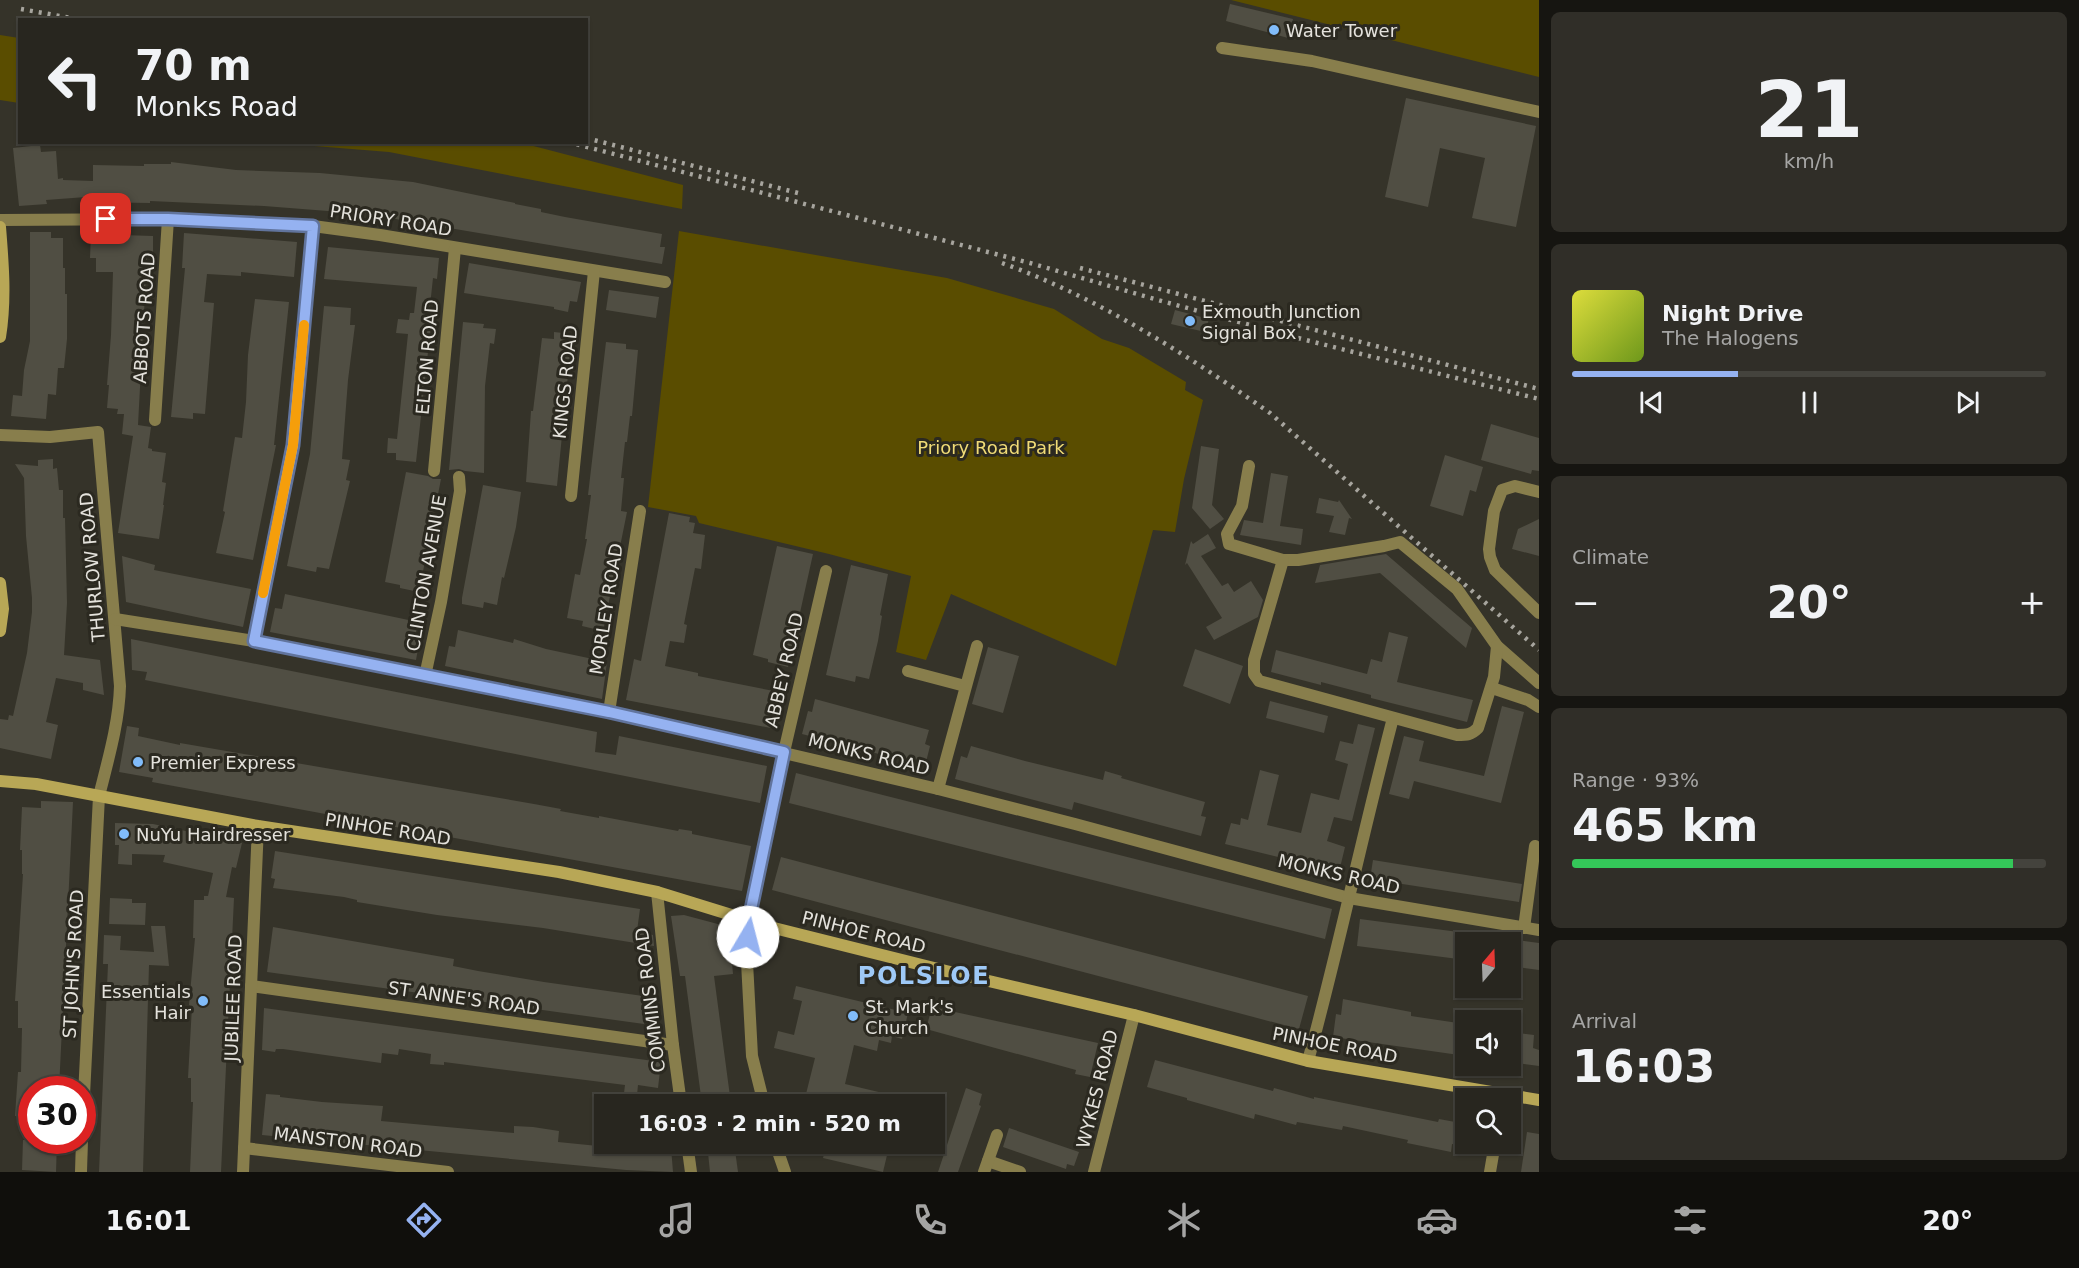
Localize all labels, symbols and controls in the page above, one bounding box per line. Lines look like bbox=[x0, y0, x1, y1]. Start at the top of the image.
place label: Water Tower bbox=[1286, 20, 1398, 41]
marker: Water Tower bbox=[1267, 23, 1281, 37]
text: 70 m bbox=[135, 41, 252, 90]
icon: left bbox=[36, 42, 114, 120]
text: 21 bbox=[1755, 65, 1863, 155]
text: Monks Road bbox=[135, 91, 298, 122]
text: km/h bbox=[1784, 149, 1834, 173]
pin bbox=[80, 193, 131, 244]
street label: PRIORY ROAD bbox=[328, 200, 454, 240]
icon: arrive bbox=[89, 202, 122, 235]
street label: ABBOTS ROAD bbox=[129, 252, 159, 384]
street label: ELTON ROAD bbox=[411, 298, 443, 416]
place label: Exmouth Junction Signal Box bbox=[1202, 301, 1361, 343]
text: Night Drive bbox=[1662, 301, 1803, 326]
marker: Exmouth Junction Signal Box bbox=[1183, 314, 1197, 328]
street label: KINGS ROAD bbox=[549, 324, 581, 440]
text: The Halogens bbox=[1662, 326, 1799, 350]
icon: previous bbox=[1635, 386, 1668, 419]
icon: pause bbox=[1793, 386, 1826, 419]
icon: next bbox=[1951, 386, 1984, 419]
park label: Priory Road Park bbox=[917, 437, 1065, 458]
street label: THURLOW ROAD bbox=[75, 491, 109, 644]
street label: CLINTON AVENUE bbox=[402, 493, 450, 653]
street label: MORLEY ROAD bbox=[585, 542, 627, 676]
text: Climate bbox=[1572, 545, 1649, 569]
text: 20° bbox=[1766, 576, 1852, 629]
text: − bbox=[1572, 583, 1600, 622]
text: + bbox=[2018, 583, 2046, 622]
street label: ABBEY ROAD bbox=[761, 610, 807, 730]
street label: MONKS ROAD bbox=[806, 729, 932, 779]
place label: Premier Express bbox=[150, 752, 296, 773]
marker: Premier Express bbox=[131, 755, 145, 769]
text: Range · 93% bbox=[1572, 768, 1699, 792]
text: 465 km bbox=[1572, 799, 1758, 852]
street label: PINHOE ROAD bbox=[324, 809, 452, 849]
place label: NuYu Hairdresser bbox=[136, 824, 291, 845]
marker: NuYu Hairdresser bbox=[117, 827, 131, 841]
street label: MONKS ROAD bbox=[1276, 850, 1402, 898]
street label: ST JOHN'S ROAD bbox=[59, 889, 87, 1039]
position arrow bbox=[716, 905, 780, 969]
street label: PINHOE ROAD bbox=[800, 906, 928, 958]
street label: COMMINS ROAD bbox=[631, 926, 669, 1074]
north arrow bbox=[1455, 932, 1521, 998]
map controls bbox=[1455, 932, 1521, 1154]
street label: JUBILEE ROAD bbox=[220, 934, 246, 1063]
district label: POLSLOE bbox=[858, 962, 990, 990]
street label: ST ANNE'S ROAD bbox=[387, 977, 541, 1019]
place label: Essentials Hair bbox=[101, 981, 192, 1023]
marker: Essentials Hair bbox=[196, 994, 210, 1008]
place label: St. Mark's Church bbox=[865, 996, 954, 1038]
marker: St. Mark's Church bbox=[846, 1009, 860, 1023]
text: Arrival bbox=[1572, 1009, 1637, 1033]
button: sound bbox=[1455, 1010, 1521, 1076]
street label: PINHOE ROAD bbox=[1271, 1023, 1399, 1067]
street label: WYKES ROAD bbox=[1072, 1027, 1122, 1151]
text: 16:03 bbox=[1572, 1040, 1715, 1093]
speed limit sign: 30 bbox=[18, 1076, 96, 1154]
button: search bbox=[1455, 1088, 1521, 1154]
text: 16:03 · 2 min · 520 m bbox=[638, 1111, 901, 1136]
street label: MANSTON ROAD bbox=[272, 1122, 424, 1162]
icon: directions bbox=[403, 1199, 445, 1241]
icon: music bbox=[656, 1199, 698, 1241]
icon: phone bbox=[909, 1199, 951, 1241]
icon: climate bbox=[1163, 1199, 1205, 1241]
icon: car bbox=[1416, 1199, 1458, 1241]
icon: filters bbox=[1669, 1199, 1711, 1241]
text: 16:01 bbox=[106, 1205, 192, 1236]
text: 20° bbox=[1922, 1205, 1973, 1236]

